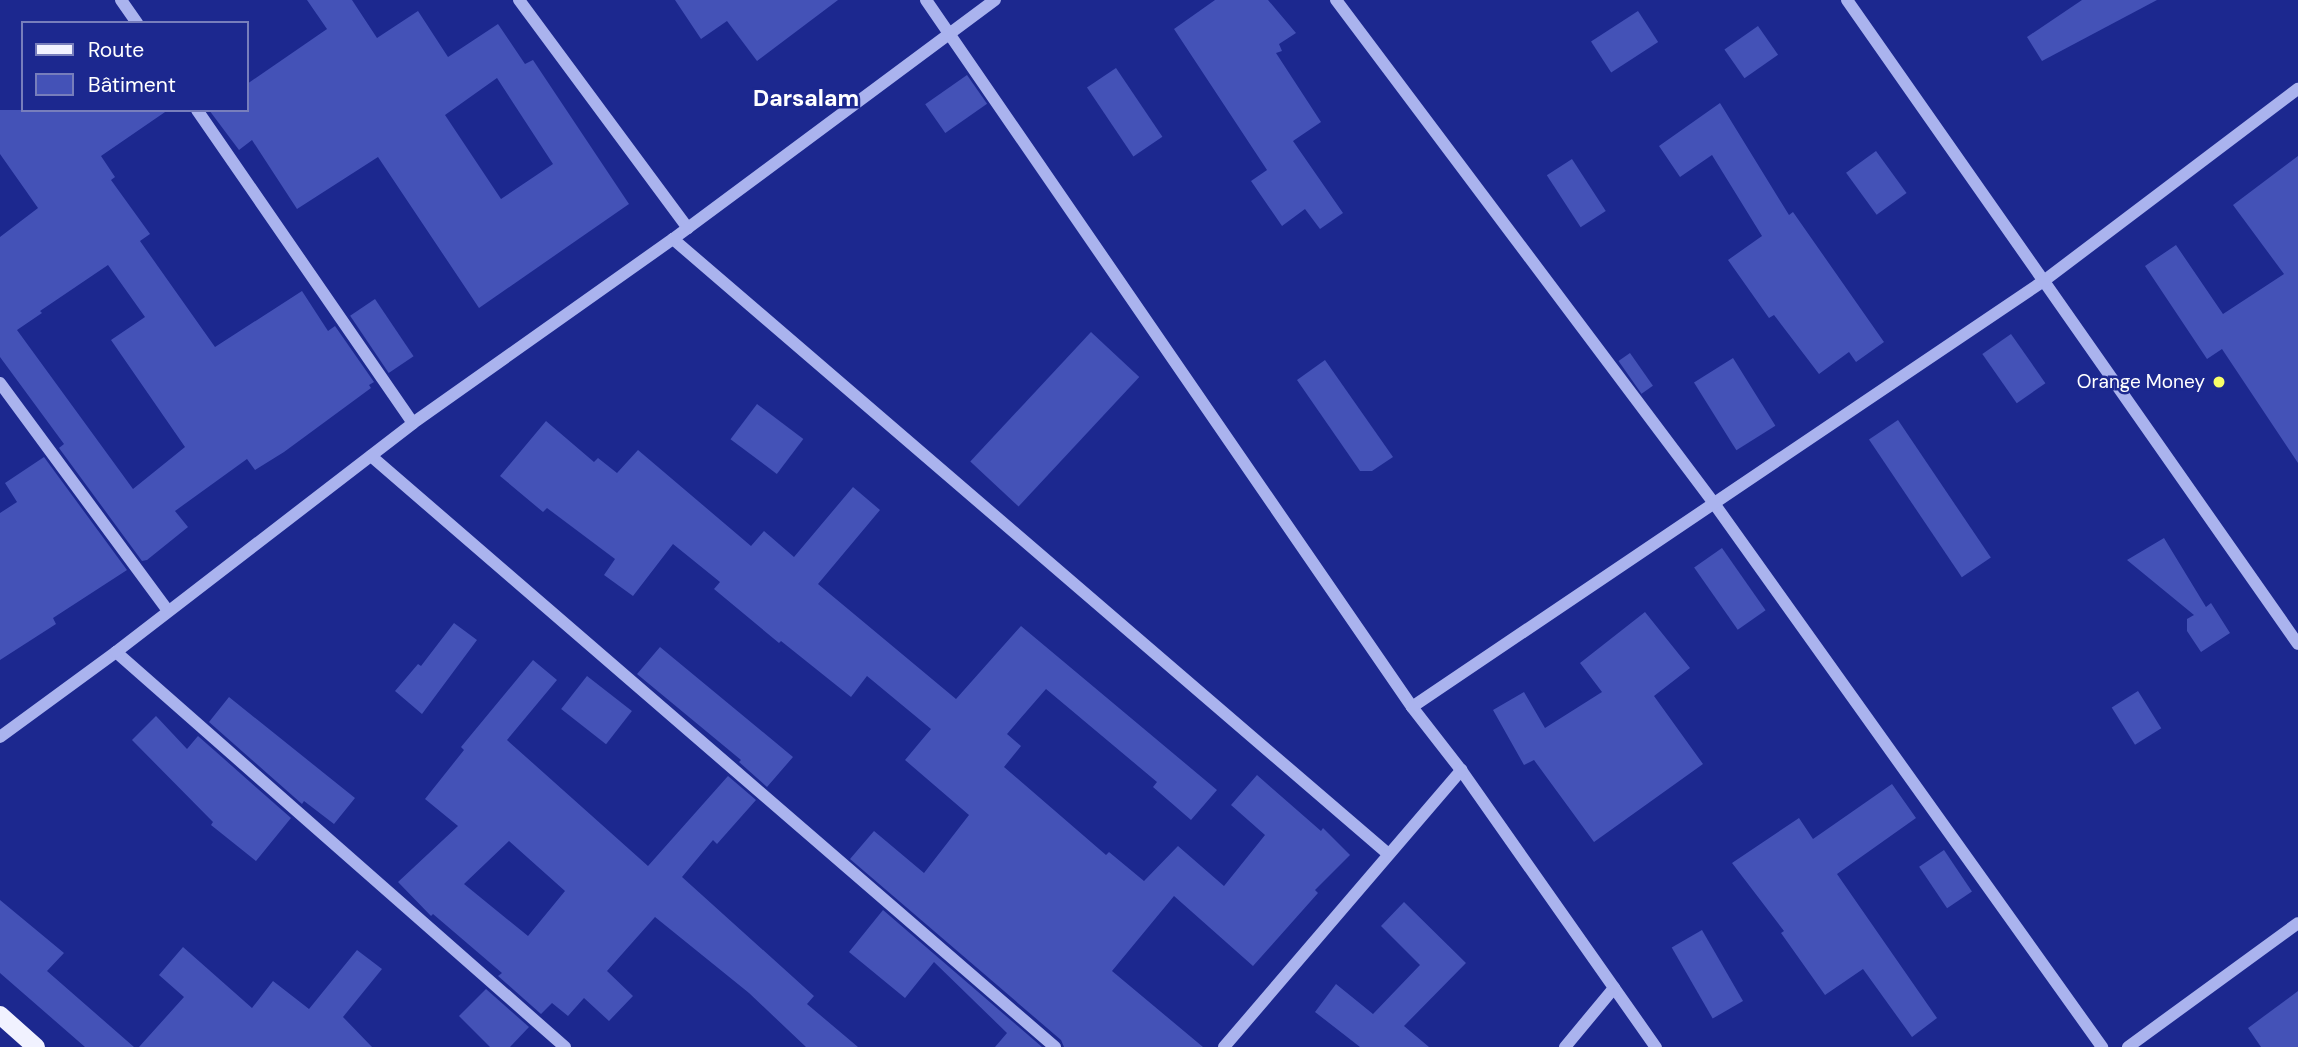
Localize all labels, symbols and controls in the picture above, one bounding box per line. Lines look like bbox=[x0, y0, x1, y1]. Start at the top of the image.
legend bbox=[21, 21, 248, 112]
text: Route bbox=[88, 36, 144, 64]
text: Bâtiment bbox=[88, 71, 176, 99]
district label: Darsalam bbox=[753, 84, 859, 112]
place label: Orange Money bbox=[2077, 371, 2205, 393]
marker: Orange Money bbox=[2211, 374, 2227, 390]

